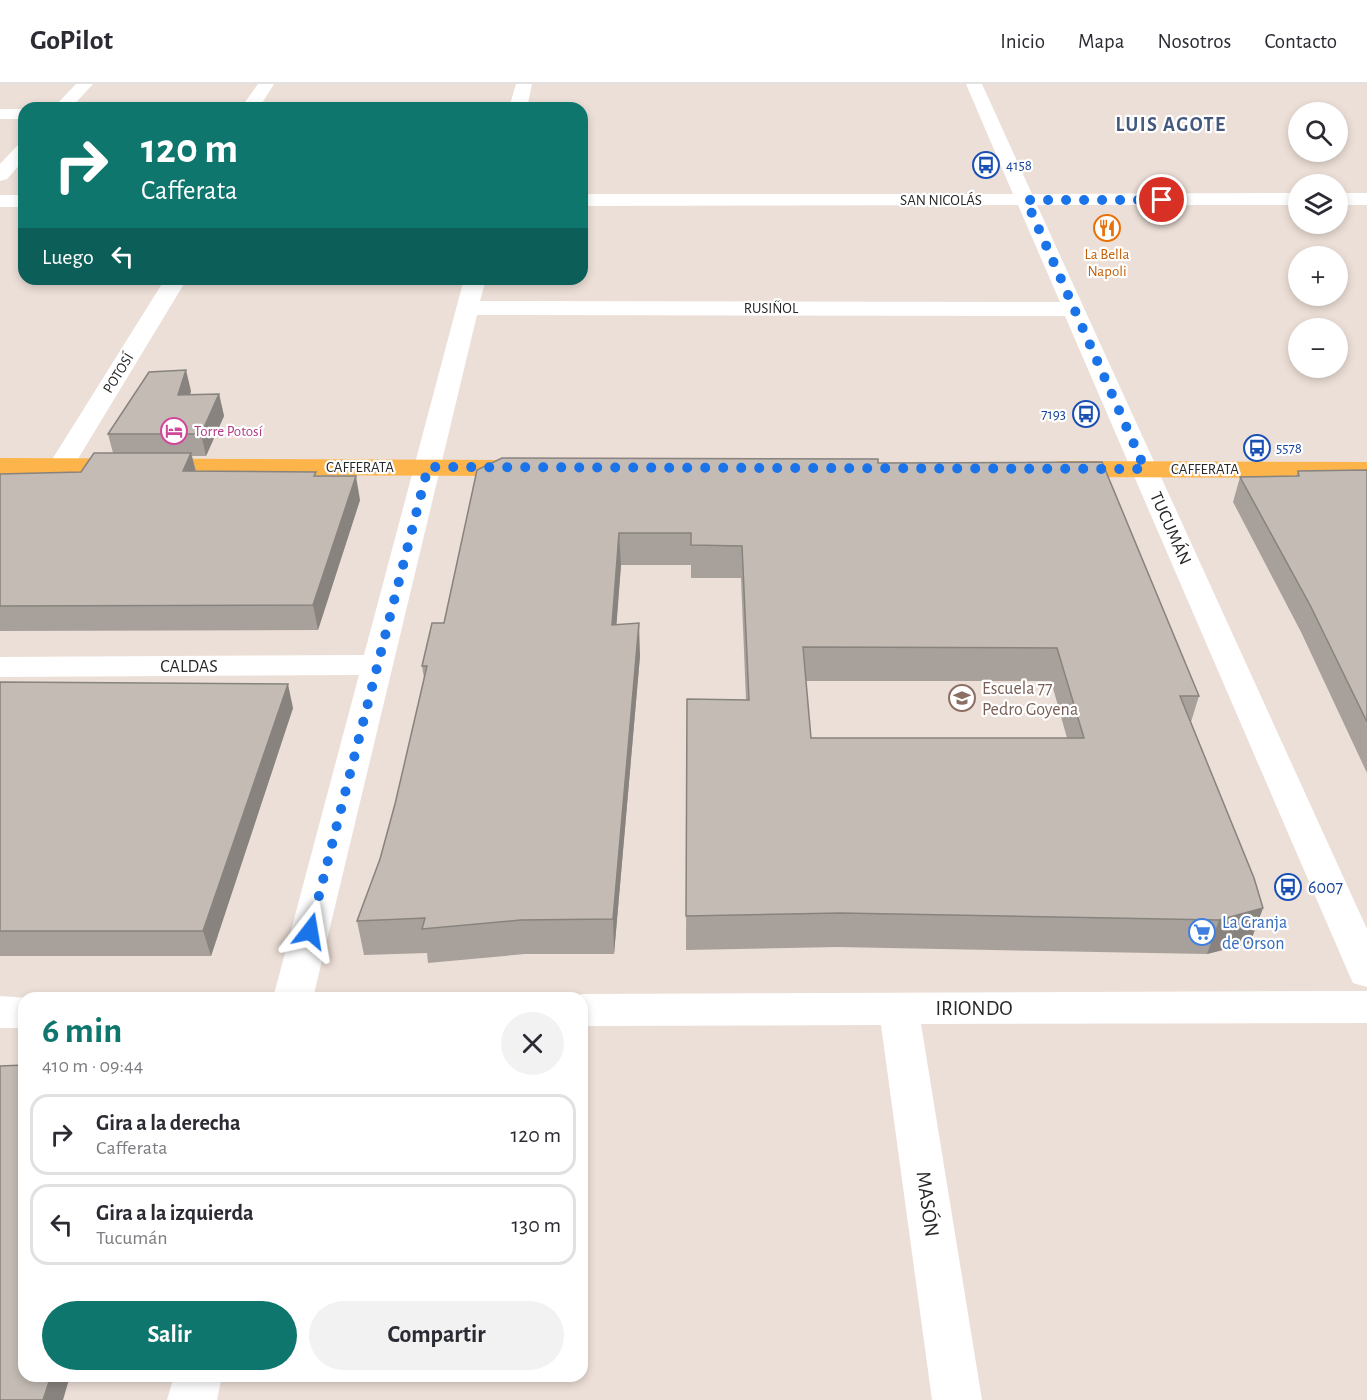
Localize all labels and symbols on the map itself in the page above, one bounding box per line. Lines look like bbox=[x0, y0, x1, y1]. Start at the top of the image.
district label: LUIS AGOTE bbox=[1115, 115, 1227, 135]
bus stop icon: 4158 bbox=[971, 150, 1001, 180]
place label: 4158 bbox=[1006, 158, 1032, 173]
pin bbox=[1136, 174, 1187, 225]
street label: SAN NICOLÁS bbox=[900, 191, 982, 208]
restaurant icon: La Bella Napoli bbox=[1092, 213, 1122, 243]
place label: La Bella Napoli bbox=[1085, 247, 1129, 279]
street label: RUSIÑOL bbox=[744, 300, 799, 316]
street label: POTOSÍ bbox=[99, 350, 136, 396]
bus stop icon: 7193 bbox=[1071, 399, 1101, 429]
place label: 7193 bbox=[1041, 407, 1066, 422]
hotel icon: Torre Potosí bbox=[159, 416, 189, 446]
place label: Torre Potosí bbox=[194, 424, 263, 439]
bus stop icon: 5578 bbox=[1242, 433, 1272, 463]
place label: 5578 bbox=[1276, 441, 1302, 456]
street label: CAFFERATA bbox=[326, 460, 394, 475]
street label: CAFFERATA bbox=[1171, 462, 1239, 477]
street label: TUCUMÁN bbox=[1146, 488, 1197, 568]
street label: CALDAS bbox=[160, 658, 218, 676]
place label: Escuela 77 Pedro Goyena bbox=[982, 680, 1078, 719]
school or university icon: Escuela 77 Pedro Goyena bbox=[947, 683, 977, 713]
bus stop icon: 6007 bbox=[1273, 872, 1303, 902]
place label: 6007 bbox=[1308, 879, 1343, 897]
position arrow bbox=[278, 899, 342, 963]
place label: La Granja de Orson bbox=[1222, 914, 1287, 953]
supermarket icon: La Granja de Orson bbox=[1187, 917, 1217, 947]
street label: IRIONDO bbox=[935, 998, 1013, 1019]
street label: MASÓN bbox=[912, 1170, 944, 1238]

